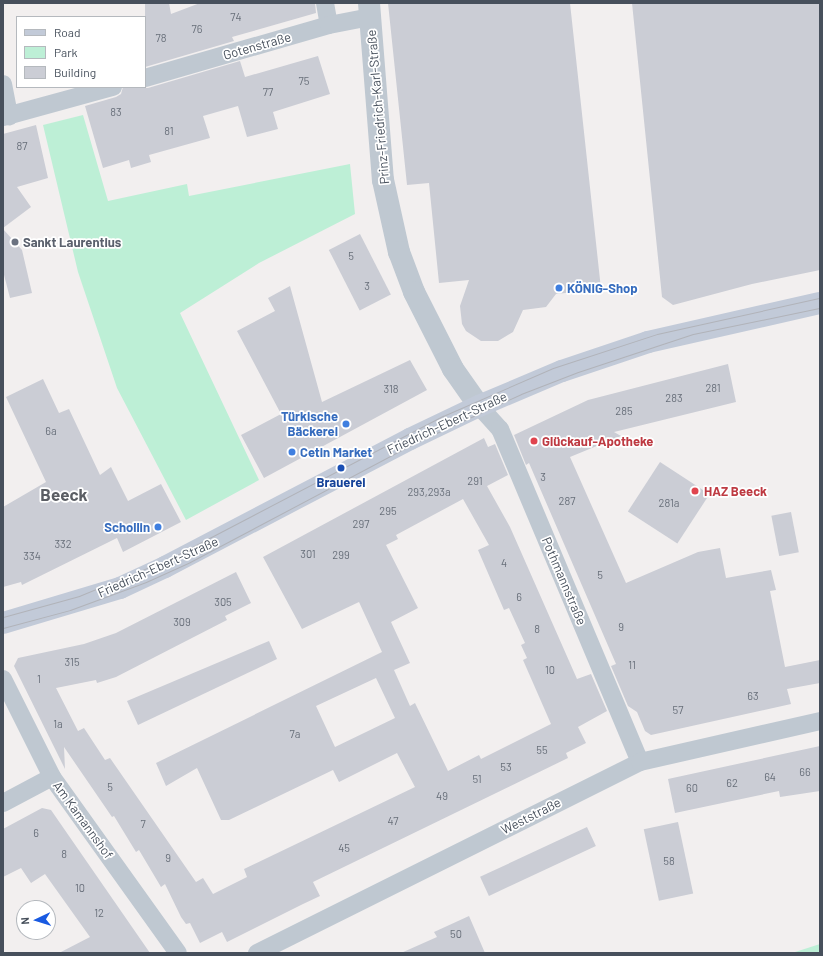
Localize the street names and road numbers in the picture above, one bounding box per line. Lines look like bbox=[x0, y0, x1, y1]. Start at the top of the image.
street label: Gotenstraße bbox=[221, 29, 293, 63]
street label: Prinz-Friedrich-Karl-Straße bbox=[363, 29, 393, 185]
street label: Friedrich-Ebert-Straße bbox=[385, 388, 509, 458]
street label: Friedrich-Ebert-Straße bbox=[95, 533, 221, 601]
street label: Pothmannstraße bbox=[538, 535, 590, 627]
street label: Am Kamannshof bbox=[50, 778, 116, 862]
street label: Weststraße bbox=[498, 794, 564, 838]

